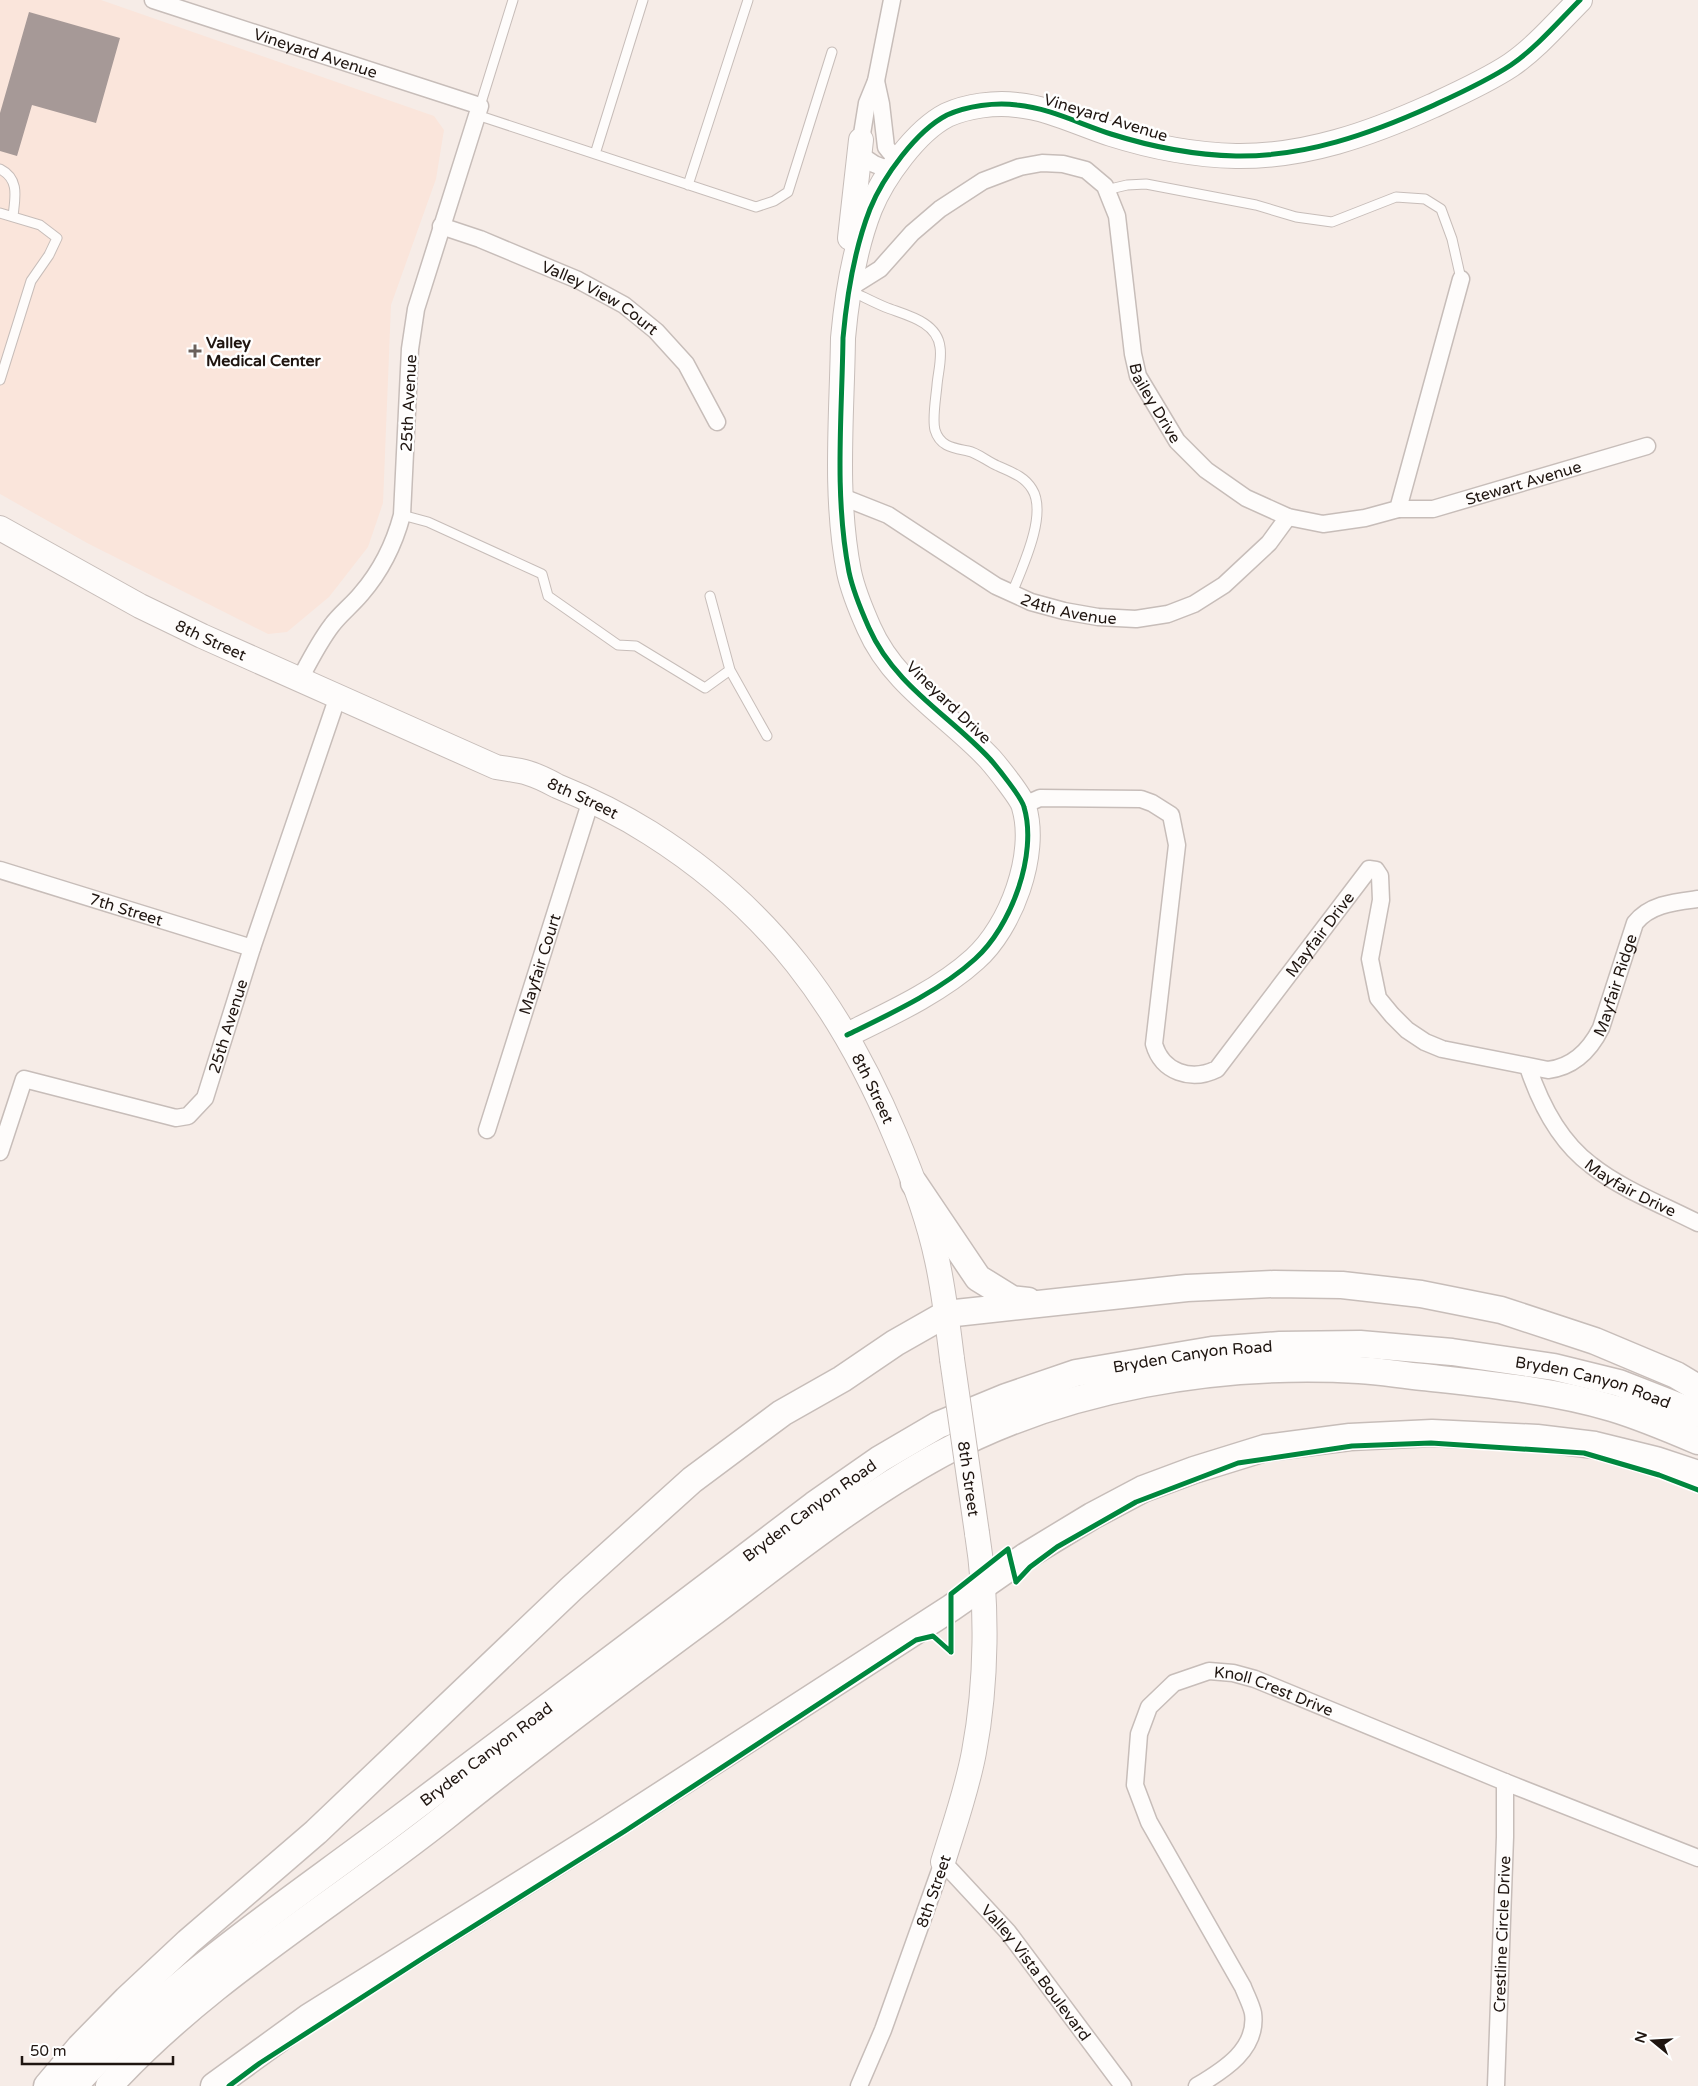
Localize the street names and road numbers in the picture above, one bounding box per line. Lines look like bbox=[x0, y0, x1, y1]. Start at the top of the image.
street label: Vineyard Avenue bbox=[251, 24, 380, 83]
street label: Vineyard Avenue bbox=[1041, 90, 1170, 146]
street label: Valley View Court bbox=[538, 257, 662, 340]
street label: 25th Avenue bbox=[396, 354, 422, 452]
street label: Bailey Drive bbox=[1124, 361, 1185, 447]
street label: Stewart Avenue bbox=[1463, 457, 1584, 510]
street label: 24th Avenue bbox=[1017, 590, 1117, 629]
street label: 8th Street bbox=[172, 616, 249, 666]
street label: Vineyard Drive bbox=[902, 657, 995, 748]
street label: 8th Street bbox=[544, 774, 622, 824]
street label: Mayfair Drive bbox=[1282, 888, 1359, 981]
street label: 7th Street bbox=[87, 889, 165, 931]
street label: Mayfair Court bbox=[515, 911, 566, 1017]
street label: Mayfair Ridge bbox=[1589, 931, 1642, 1040]
street label: 25th Avenue bbox=[204, 977, 253, 1076]
street label: 8th Street bbox=[847, 1050, 898, 1127]
street label: Mayfair Drive bbox=[1580, 1155, 1679, 1222]
street label: Bryden Canyon Road bbox=[1112, 1337, 1273, 1378]
street label: Bryden Canyon Road bbox=[1514, 1352, 1673, 1413]
street label: 8th Street bbox=[953, 1440, 984, 1518]
street label: Bryden Canyon Road bbox=[739, 1456, 881, 1567]
street label: Knoll Crest Drive bbox=[1213, 1662, 1336, 1721]
street label: Bryden Canyon Road bbox=[416, 1698, 557, 1811]
street label: 8th Street bbox=[912, 1852, 956, 1930]
street label: Crestline Circle Drive bbox=[1490, 1855, 1515, 2013]
street label: Valley Vista Boulevard bbox=[976, 1900, 1095, 2045]

